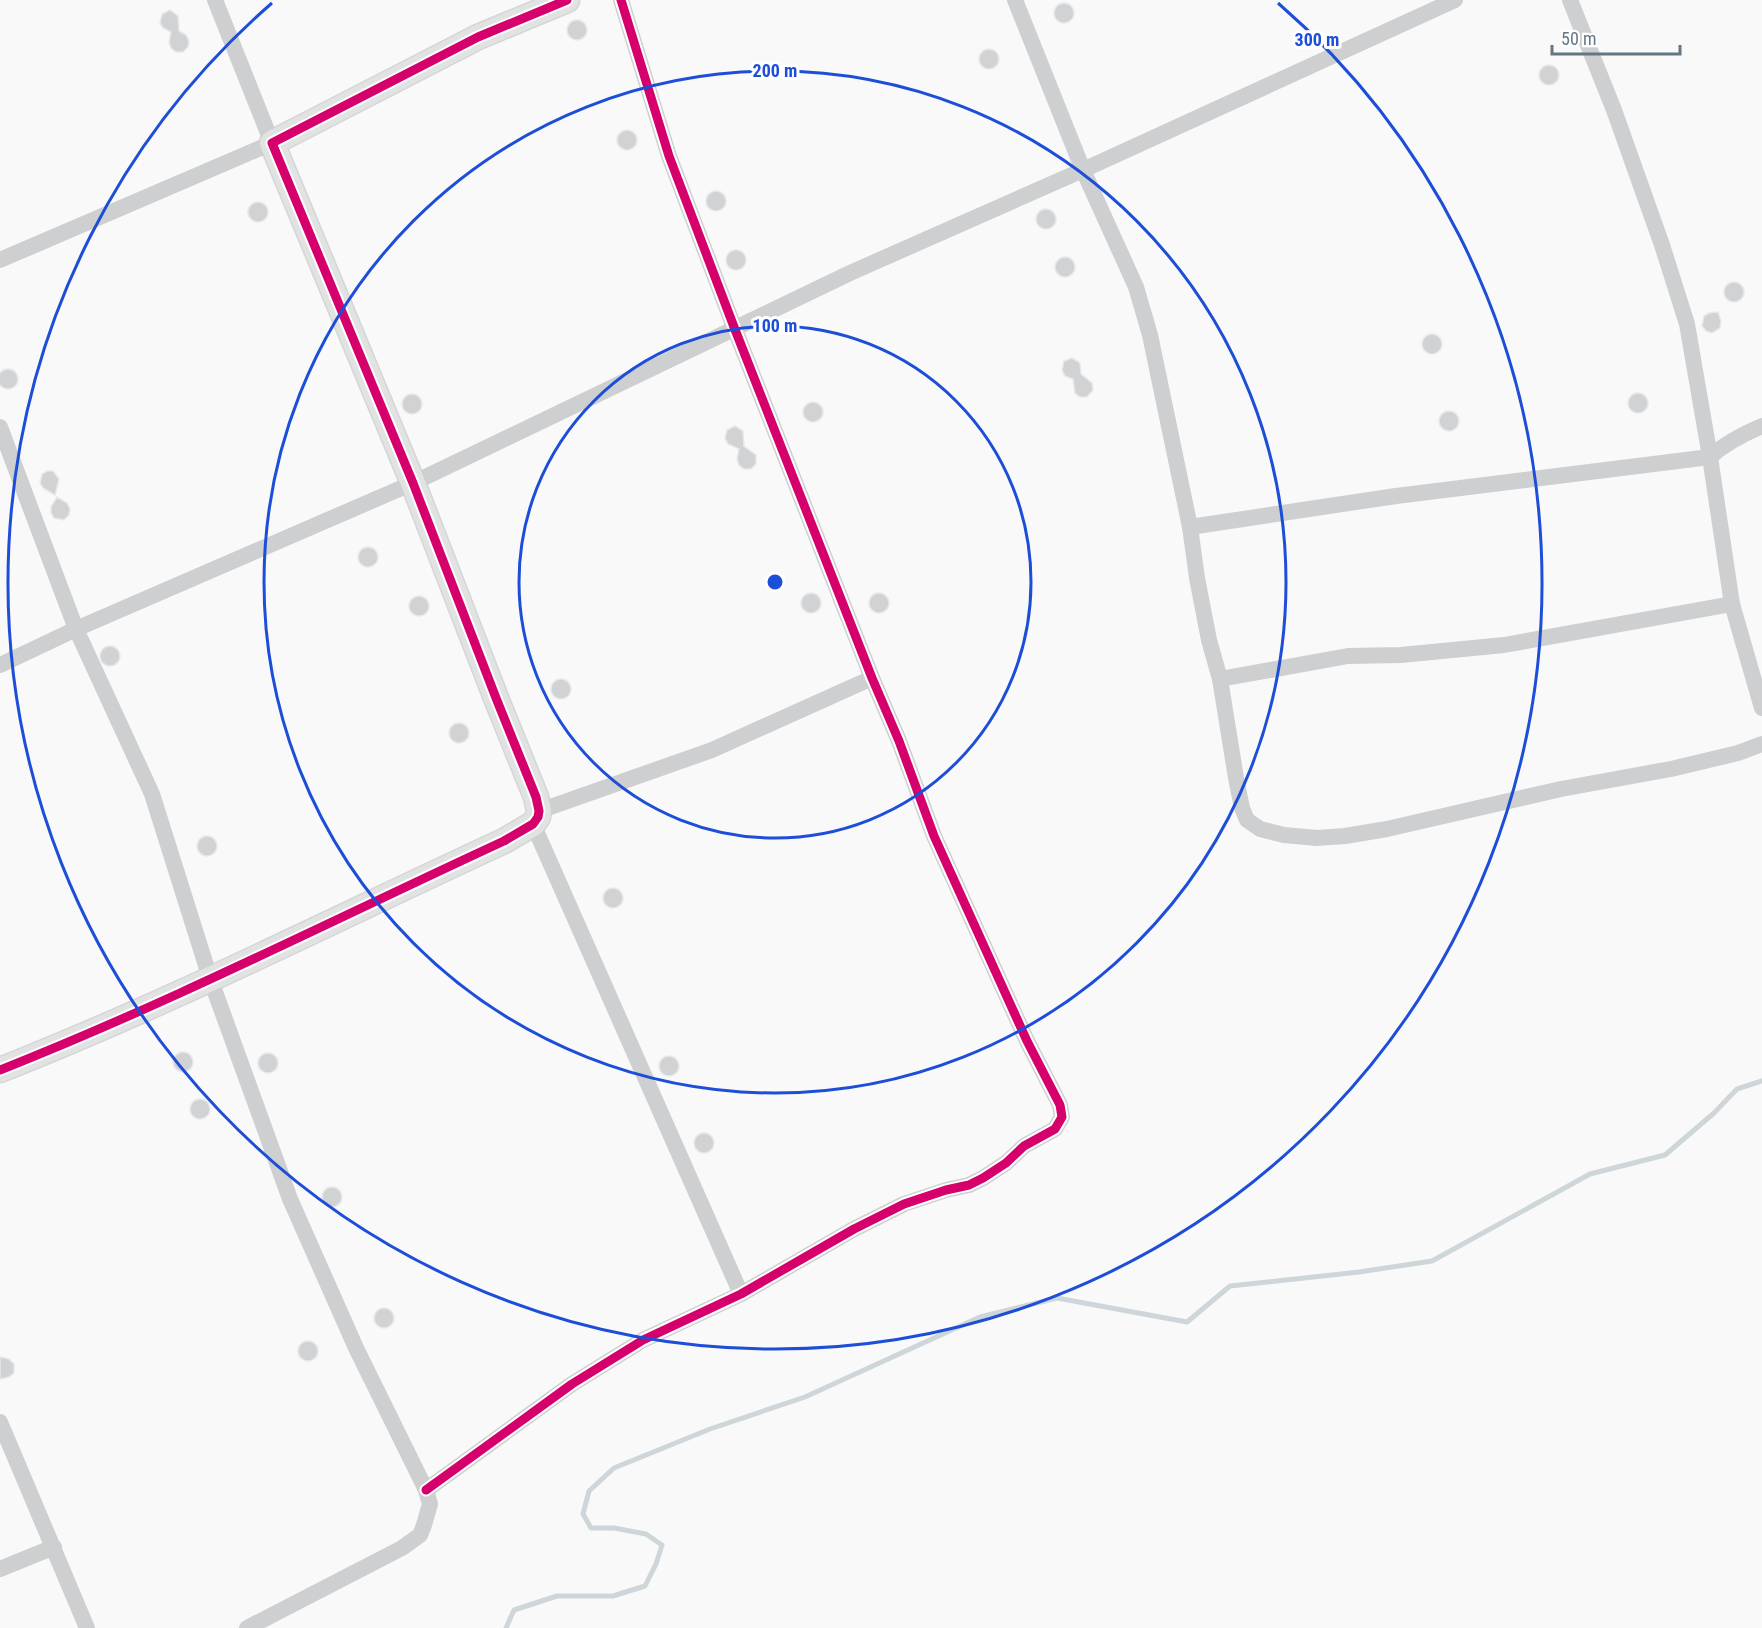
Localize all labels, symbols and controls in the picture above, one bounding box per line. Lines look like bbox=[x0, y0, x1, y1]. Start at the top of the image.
scale bar bbox=[1552, 18, 1680, 56]
text: 50 m bbox=[1561, 28, 1596, 49]
text: 300 m bbox=[1295, 29, 1339, 50]
text: 200 m bbox=[753, 60, 797, 81]
text: 100 m bbox=[753, 315, 797, 336]
centre of rings bbox=[765, 572, 785, 592]

